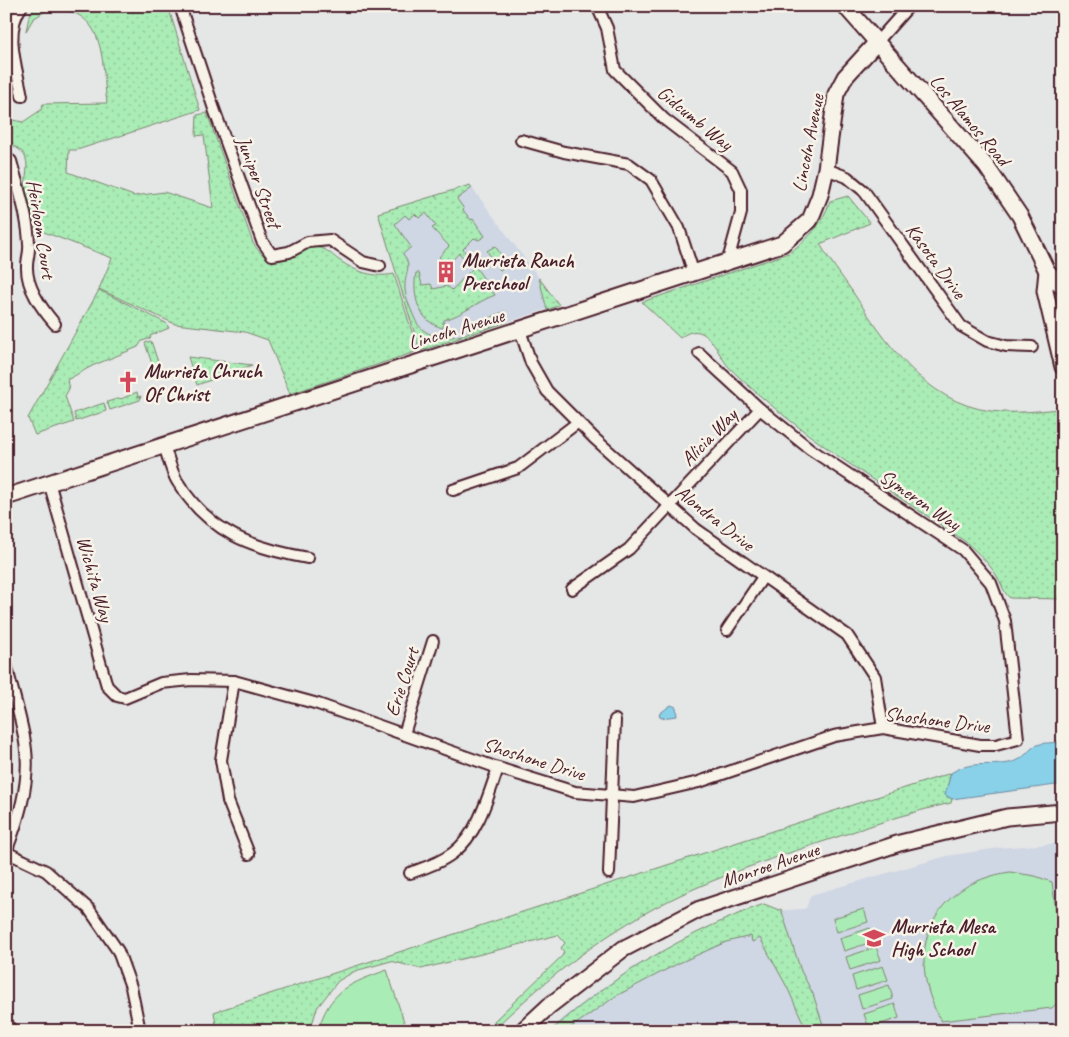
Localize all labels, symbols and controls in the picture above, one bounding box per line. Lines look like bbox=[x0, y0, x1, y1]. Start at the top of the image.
street label: Los Alamos Road bbox=[924, 69, 1018, 173]
street label: Gidcumb Way bbox=[652, 80, 739, 157]
street label: Lincoln Avenue bbox=[786, 91, 830, 194]
street label: Juniper Street bbox=[231, 132, 288, 234]
street label: Heirloom Court bbox=[21, 178, 62, 283]
street label: Kasota Drive bbox=[900, 218, 973, 305]
place label: Murrieta Ranch Preschool bbox=[462, 248, 574, 296]
building icon: Murrieta Ranch Preschool bbox=[433, 259, 459, 285]
street label: Lincoln Avenue bbox=[405, 302, 508, 355]
place label: Murrieta Chruch Of Christ bbox=[144, 359, 263, 407]
church icon: Murrieta Chruch Of Christ bbox=[115, 369, 141, 395]
street label: Alicia Way bbox=[675, 401, 744, 471]
street label: Symeron Way bbox=[875, 464, 966, 537]
street label: Alondra Drive bbox=[671, 480, 761, 557]
street label: Wichita Way bbox=[71, 533, 120, 627]
street label: Erie Court bbox=[379, 642, 426, 719]
street label: Shoshone Drive bbox=[883, 701, 992, 739]
street label: Shoshone Drive bbox=[480, 732, 589, 787]
street label: Monroe Avenue bbox=[718, 836, 824, 893]
place label: Murrieta Mesa High School bbox=[891, 914, 996, 962]
school or university icon: Murrieta Mesa High School bbox=[861, 925, 887, 951]

